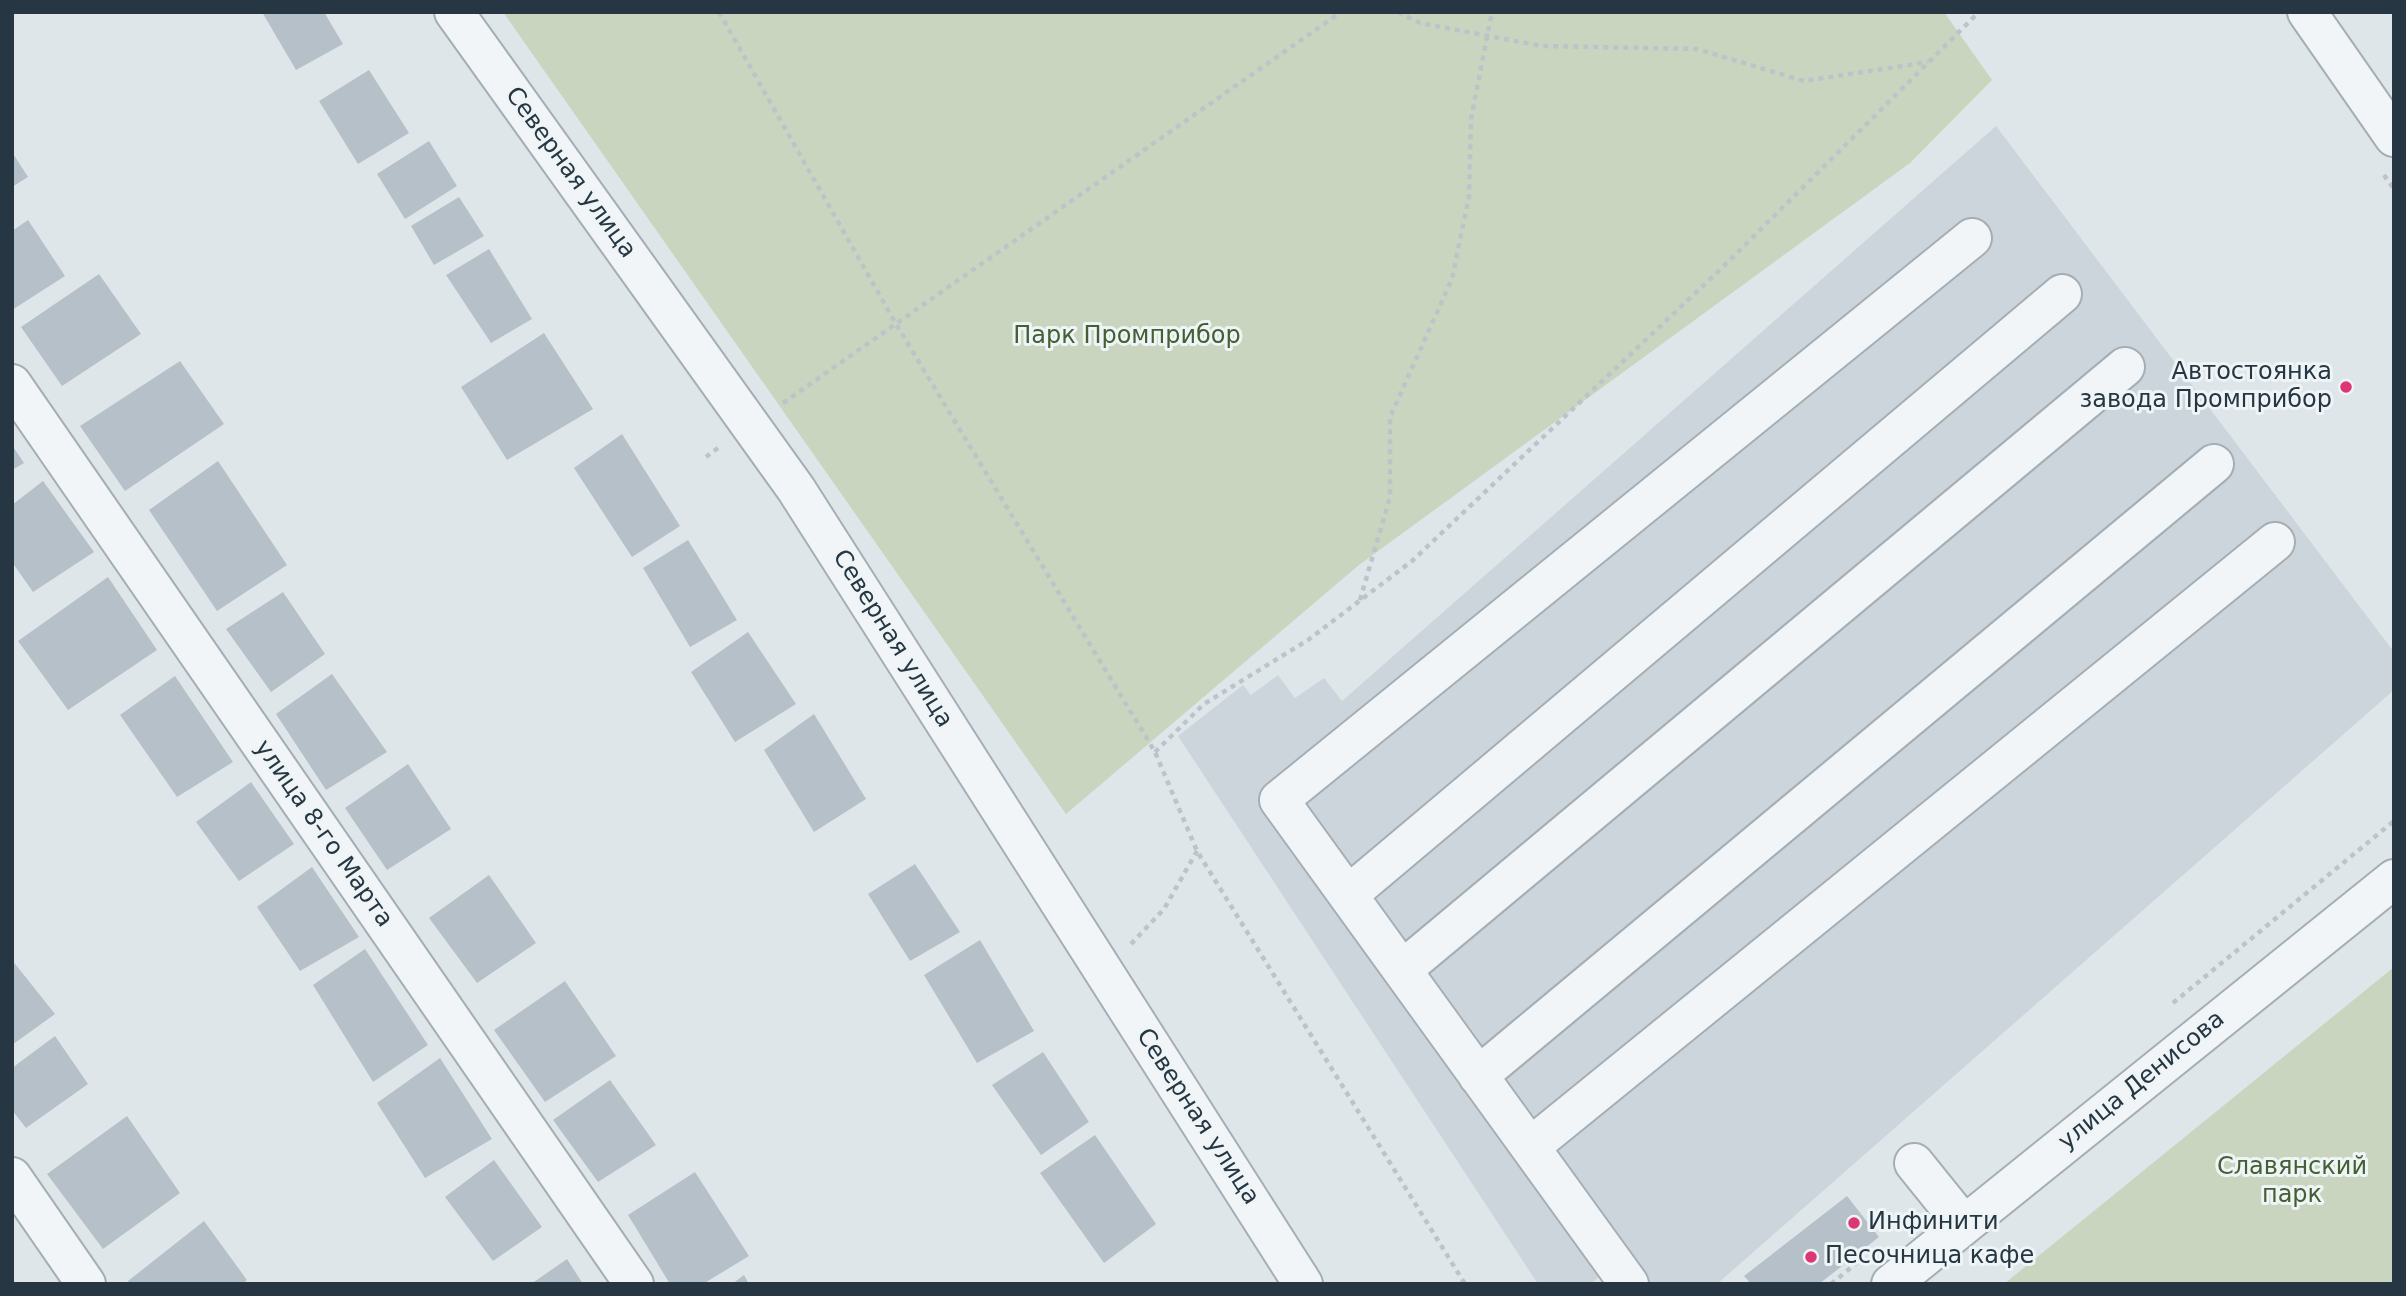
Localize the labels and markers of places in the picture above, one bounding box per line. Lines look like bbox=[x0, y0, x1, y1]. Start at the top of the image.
place label: Автостоянка завода Промприбор bbox=[2079, 359, 2332, 415]
marker: Автостоянка завода Промприбор bbox=[2338, 379, 2354, 395]
place label: Инфинити bbox=[1868, 1209, 1999, 1237]
marker: Инфинити bbox=[1846, 1215, 1862, 1231]
place label: Песочница кафе bbox=[1825, 1243, 2034, 1271]
marker: Песочница кафе bbox=[1803, 1249, 1819, 1265]

